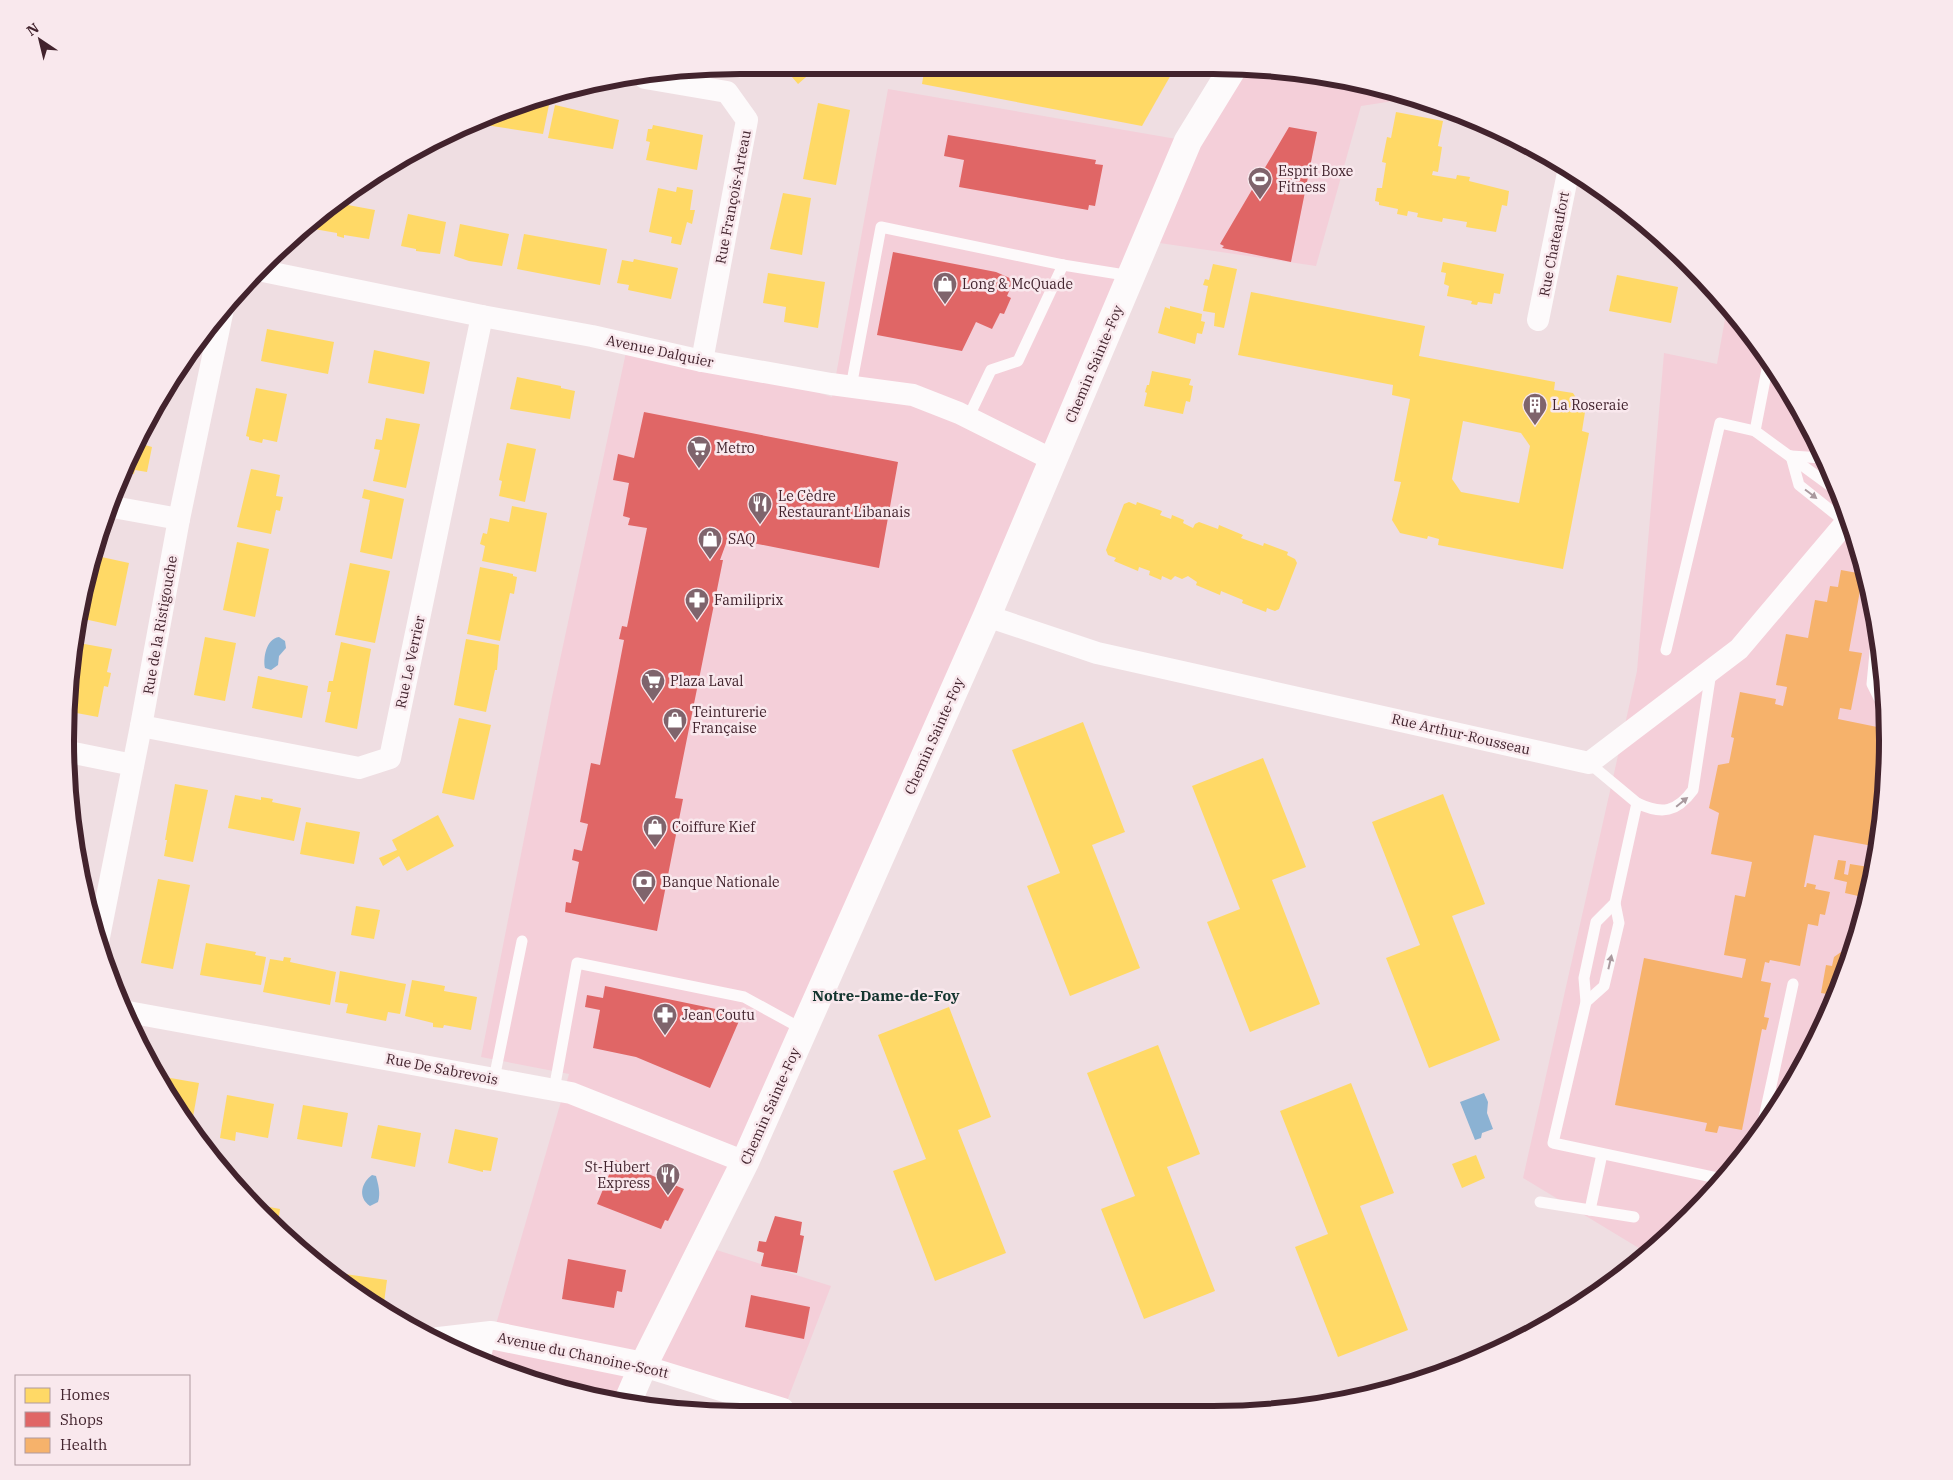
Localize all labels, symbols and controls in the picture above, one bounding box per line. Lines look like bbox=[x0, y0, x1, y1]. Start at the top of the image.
north arrow bbox=[15, 15, 65, 65]
text: N bbox=[23, 19, 42, 40]
street label: Rue François-Arteau bbox=[711, 128, 755, 265]
place label: Esprit Boxe Fitness bbox=[1278, 162, 1353, 196]
sports icon: Esprit Boxe Fitness bbox=[1247, 166, 1273, 200]
street label: Rue Chateaufort bbox=[1535, 190, 1573, 298]
shop icon: Long & McQuade bbox=[932, 271, 958, 305]
place label: Long & McQuade bbox=[962, 275, 1073, 293]
street label: Chemin Sainte-Foy bbox=[1061, 302, 1127, 426]
street label: Avenue Dalquier bbox=[605, 331, 716, 371]
building icon: La Roseraie bbox=[1522, 392, 1548, 426]
place label: La Roseraie bbox=[1552, 396, 1628, 414]
supermarket icon: Metro bbox=[686, 435, 712, 469]
place label: Metro bbox=[716, 439, 755, 457]
place label: Le Cèdre Restaurant Libanais bbox=[778, 487, 910, 521]
one-way arrow bbox=[1804, 489, 1818, 499]
restaurant icon: Le Cèdre Restaurant Libanais bbox=[747, 491, 773, 525]
shop icon: SAQ bbox=[697, 526, 723, 560]
place label: SAQ bbox=[728, 530, 755, 548]
street label: Rue de la Ristigouche bbox=[139, 554, 181, 696]
pharmacy icon: Familiprix bbox=[684, 587, 710, 621]
place label: Familiprix bbox=[714, 591, 783, 609]
street label: Rue Le Verrier bbox=[391, 613, 429, 710]
supermarket icon: Plaza Laval bbox=[640, 668, 666, 702]
place label: Plaza Laval bbox=[670, 672, 744, 690]
street label: Chemin Sainte-Foy bbox=[900, 674, 968, 797]
place label: Teinturerie Française bbox=[692, 703, 767, 737]
shop icon: Teinturerie Française bbox=[662, 707, 688, 741]
street label: Rue Arthur-Rousseau bbox=[1390, 709, 1532, 759]
one-way arrow bbox=[1675, 797, 1688, 807]
shop icon: Coiffure Kief bbox=[642, 814, 668, 848]
place label: Coiffure Kief bbox=[672, 818, 756, 836]
bank icon: Banque Nationale bbox=[631, 869, 657, 903]
place label: Banque Nationale bbox=[662, 873, 780, 891]
one-way arrow bbox=[1606, 955, 1614, 970]
district label: Notre-Dame-de-Foy bbox=[812, 986, 960, 1005]
pharmacy icon: Jean Coutu bbox=[652, 1002, 678, 1036]
place label: Jean Coutu bbox=[682, 1006, 755, 1024]
street label: Chemin Sainte-Foy bbox=[736, 1044, 804, 1167]
street label: Rue De Sabrevois bbox=[384, 1049, 500, 1089]
place label: St-Hubert Express bbox=[585, 1158, 650, 1192]
restaurant icon: St-Hubert Express bbox=[655, 1162, 681, 1196]
street label: Avenue du Chanoine-Scott bbox=[496, 1328, 670, 1382]
legend bbox=[15, 1375, 190, 1465]
text: Homes bbox=[60, 1385, 110, 1404]
text: Shops bbox=[60, 1410, 103, 1429]
text: Health bbox=[60, 1435, 107, 1454]

